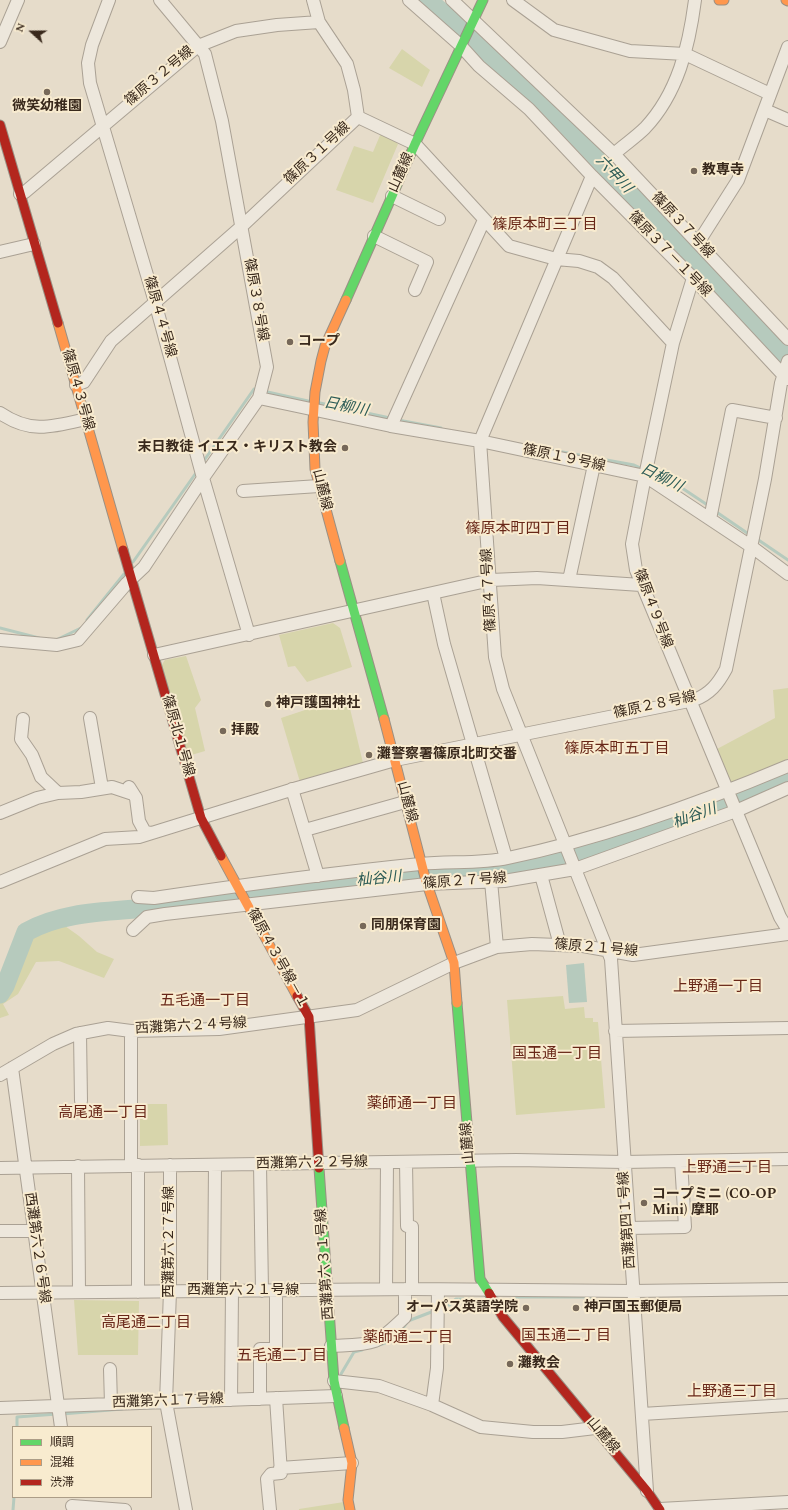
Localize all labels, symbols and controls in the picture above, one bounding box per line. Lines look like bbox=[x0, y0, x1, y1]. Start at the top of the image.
north arrow bbox=[12, 12, 52, 52]
text: N bbox=[11, 20, 30, 35]
street label: 篠原３２号線 bbox=[122, 44, 198, 110]
marker: 微笑幼稚園 bbox=[42, 87, 52, 97]
place label: 微笑幼稚園 bbox=[12, 99, 82, 115]
street label: 篠原３１号線 bbox=[282, 119, 354, 189]
street label: 山麓線 bbox=[386, 150, 418, 196]
water label: 六甲川 bbox=[591, 152, 635, 198]
place label: 教専寺 bbox=[702, 163, 744, 179]
marker: 教専寺 bbox=[689, 166, 699, 176]
street label: 篠原３７号線 bbox=[647, 190, 717, 262]
street label: 篠原３７－１号線 bbox=[624, 209, 714, 301]
district label: 篠原本町三丁目 bbox=[493, 217, 597, 235]
street label: 篠原３８号線 bbox=[239, 257, 271, 343]
street label: 篠原４４号線 bbox=[139, 274, 179, 360]
place label: コープ bbox=[298, 334, 340, 350]
marker: コープ bbox=[285, 337, 295, 347]
street label: 篠原４３号線 bbox=[57, 347, 97, 433]
water label: 日柳川 bbox=[322, 395, 370, 421]
place label: 末日教徒 イエス・キリスト教会 bbox=[138, 440, 337, 456]
street label: 篠原１９号線 bbox=[521, 442, 607, 476]
marker: 末日教徒 イエス・キリスト教会 bbox=[340, 443, 350, 453]
water label: 日柳川 bbox=[637, 461, 685, 497]
street label: 山麓線 bbox=[308, 468, 334, 512]
district label: 篠原本町四丁目 bbox=[466, 521, 570, 539]
street label: 篠原４７号線 bbox=[479, 548, 501, 632]
street label: 篠原４９号線 bbox=[629, 567, 675, 651]
street label: 篠原２８号線 bbox=[612, 689, 698, 723]
street label: 篠原北１号線 bbox=[157, 693, 197, 779]
place label: 神戸護国神社 bbox=[276, 696, 360, 712]
marker: 神戸護国神社 bbox=[263, 699, 273, 709]
place label: 拝殿 bbox=[231, 723, 259, 739]
marker: 拝殿 bbox=[218, 726, 228, 736]
district label: 篠原本町五丁目 bbox=[565, 741, 669, 759]
place label: 灘警察署篠原北町交番 bbox=[377, 747, 517, 763]
marker: 灘警察署篠原北町交番 bbox=[364, 750, 374, 760]
street label: 山麓線 bbox=[392, 780, 420, 824]
water label: 杣谷川 bbox=[671, 801, 719, 833]
water label: 杣谷川 bbox=[356, 869, 402, 891]
street label: 篠原２７号線 bbox=[423, 871, 507, 893]
street label: 篠原４３号線－１ bbox=[243, 906, 311, 1012]
place label: 同朋保育園 bbox=[371, 918, 441, 934]
marker: 同朋保育園 bbox=[358, 921, 368, 931]
street label: 篠原２１号線 bbox=[553, 937, 639, 961]
district label: 上野通一丁目 bbox=[673, 979, 763, 997]
district label: 五毛通一丁目 bbox=[160, 993, 250, 1011]
street label: 西灘第六２４号線 bbox=[135, 1016, 247, 1038]
district label: 国玉通一丁目 bbox=[512, 1046, 602, 1064]
district label: 薬師通一丁目 bbox=[367, 1096, 457, 1114]
district label: 高尾通一丁目 bbox=[58, 1105, 148, 1123]
street label: 山麓線 bbox=[459, 1121, 479, 1165]
street label: 西灘第六２２号線 bbox=[256, 1155, 368, 1173]
district label: 上野通二丁目 bbox=[682, 1160, 772, 1178]
street label: 西灘第四１号線 bbox=[616, 1171, 640, 1269]
street label: 西灘第六２７号線 bbox=[162, 1186, 178, 1298]
place label: コープミニ (CO-OP Mini) 摩耶 bbox=[652, 1187, 776, 1220]
street label: 西灘第六２６号線 bbox=[20, 1191, 52, 1305]
marker: コープミニ (CO-OP Mini) 摩耶 bbox=[639, 1198, 649, 1208]
street label: 西灘第六３１号線 bbox=[314, 1208, 338, 1320]
street label: 西灘第六２１号線 bbox=[187, 1283, 299, 1299]
place label: オーパス英語学院 bbox=[406, 1300, 518, 1316]
place label: 神戸国玉郵便局 bbox=[584, 1300, 682, 1316]
marker: オーパス英語学院 bbox=[521, 1303, 531, 1313]
marker: 神戸国玉郵便局 bbox=[571, 1303, 581, 1313]
district label: 高尾通二丁目 bbox=[101, 1315, 191, 1333]
district label: 国玉通二丁目 bbox=[521, 1328, 611, 1346]
district label: 薬師通二丁目 bbox=[363, 1330, 453, 1348]
district label: 五毛通二丁目 bbox=[237, 1348, 327, 1366]
place label: 灘教会 bbox=[518, 1356, 560, 1372]
marker: 灘教会 bbox=[505, 1359, 515, 1369]
district label: 上野通三丁目 bbox=[687, 1384, 777, 1402]
street label: 西灘第六１７号線 bbox=[112, 1392, 224, 1412]
street label: 山麓線 bbox=[582, 1415, 622, 1457]
legend bbox=[12, 1426, 152, 1498]
text: 順調 bbox=[50, 1433, 74, 1452]
text: 混雑 bbox=[50, 1453, 74, 1472]
text: 渋滞 bbox=[50, 1473, 74, 1492]

